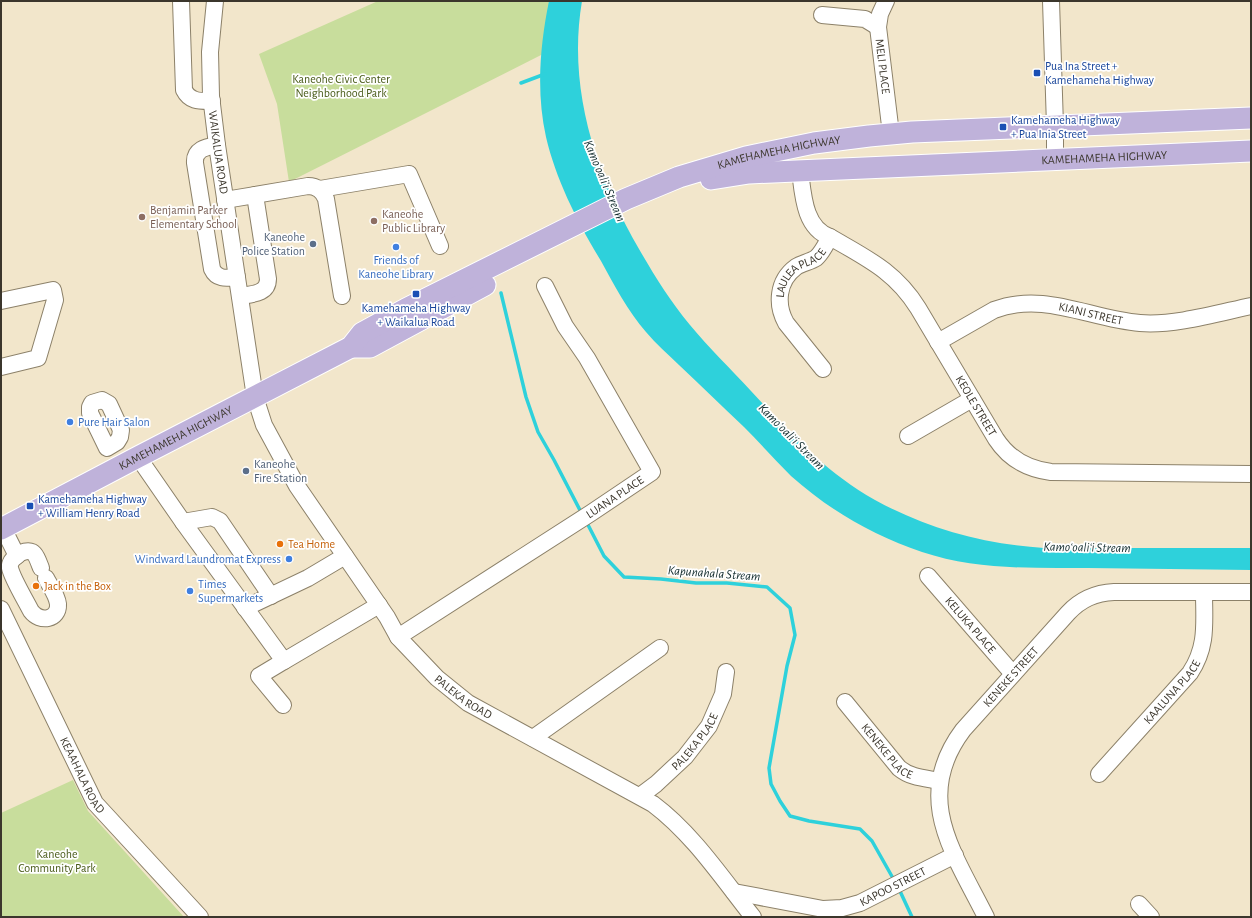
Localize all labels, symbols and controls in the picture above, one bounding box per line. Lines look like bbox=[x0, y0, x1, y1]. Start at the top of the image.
street label: MELI PLACE bbox=[873, 38, 892, 95]
place label: Pua Ina Street + Kamehameha Highway bbox=[1045, 60, 1154, 87]
marker: Pua Ina Street + Kamehameha Highway bbox=[1032, 68, 1042, 78]
park label: Kaneohe Civic Center Neighborhood Park bbox=[292, 73, 390, 99]
street label: WAIKALUA ROAD bbox=[207, 110, 230, 195]
place label: Kamehameha Highway + Pua Inia Street bbox=[1011, 114, 1120, 140]
marker: Kamehameha Highway + Pua Inia Street bbox=[998, 122, 1008, 132]
street label: KAMEHAMEHA HIGHWAY bbox=[716, 134, 842, 171]
water label: Kamoʻoaliʻi Stream bbox=[581, 138, 627, 224]
street label: KAMEHAMEHA HIGHWAY bbox=[1041, 149, 1168, 166]
place label: Benjamin Parker Elementary School bbox=[150, 204, 237, 231]
place label: Kaneohe Public Library bbox=[382, 208, 445, 235]
marker: Benjamin Parker Elementary School bbox=[137, 212, 147, 222]
marker: Kaneohe Public Library bbox=[369, 216, 379, 226]
place label: Kaneohe Police Station bbox=[242, 231, 305, 257]
marker: Kaneohe Police Station bbox=[308, 239, 318, 249]
marker: Friends of Kaneohe Library bbox=[391, 242, 401, 252]
street label: LAULEA PLACE bbox=[774, 246, 828, 298]
place label: Friends of Kaneohe Library bbox=[358, 254, 434, 281]
marker: Kamehameha Highway + Waikalua Road bbox=[411, 289, 421, 299]
street label: KIANI STREET bbox=[1058, 300, 1124, 327]
place label: Kamehameha Highway + Waikalua Road bbox=[362, 302, 470, 328]
street label: KEOLE STREET bbox=[954, 373, 999, 438]
water label: Kamoʻoaliʻi Stream bbox=[756, 402, 826, 472]
street label: KAMEHAMEHA HIGHWAY bbox=[117, 403, 235, 472]
place label: Pure Hair Salon bbox=[78, 416, 150, 428]
marker: Pure Hair Salon bbox=[65, 417, 75, 427]
place label: Kaneohe Fire Station bbox=[254, 458, 307, 484]
marker: Kaneohe Fire Station bbox=[241, 466, 251, 476]
street label: LUANA PLACE bbox=[584, 473, 646, 521]
place label: Kamehameha Highway + William Henry Road bbox=[38, 493, 147, 520]
marker: Kamehameha Highway + William Henry Road bbox=[25, 501, 35, 511]
place label: Tea Home bbox=[288, 538, 335, 550]
marker: Tea Home bbox=[275, 539, 285, 549]
water label: Kamoʻoaliʻi Stream bbox=[1043, 541, 1131, 555]
place label: Windward Laundromat Express bbox=[135, 553, 281, 565]
marker: Windward Laundromat Express bbox=[284, 554, 294, 564]
water label: Kapunahala Stream bbox=[667, 564, 761, 584]
place label: Times Supermarkets bbox=[198, 578, 263, 604]
place label: Jack in the Box bbox=[44, 580, 111, 592]
marker: Jack in the Box bbox=[31, 581, 41, 591]
marker: Times Supermarkets bbox=[185, 586, 195, 596]
street label: KELUKA PLACE bbox=[943, 595, 998, 656]
street label: KENEKE STREET bbox=[981, 644, 1041, 709]
street label: KAALUNA PLACE bbox=[1141, 658, 1202, 726]
street label: PALEKA ROAD bbox=[432, 672, 494, 721]
street label: PALEKA PLACE bbox=[669, 711, 720, 772]
street label: KENEKE PLACE bbox=[859, 721, 915, 781]
street label: KEAAHALA ROAD bbox=[58, 735, 107, 816]
park label: Kaneohe Community Park bbox=[18, 848, 96, 875]
street label: KAPOO STREET bbox=[858, 865, 928, 908]

